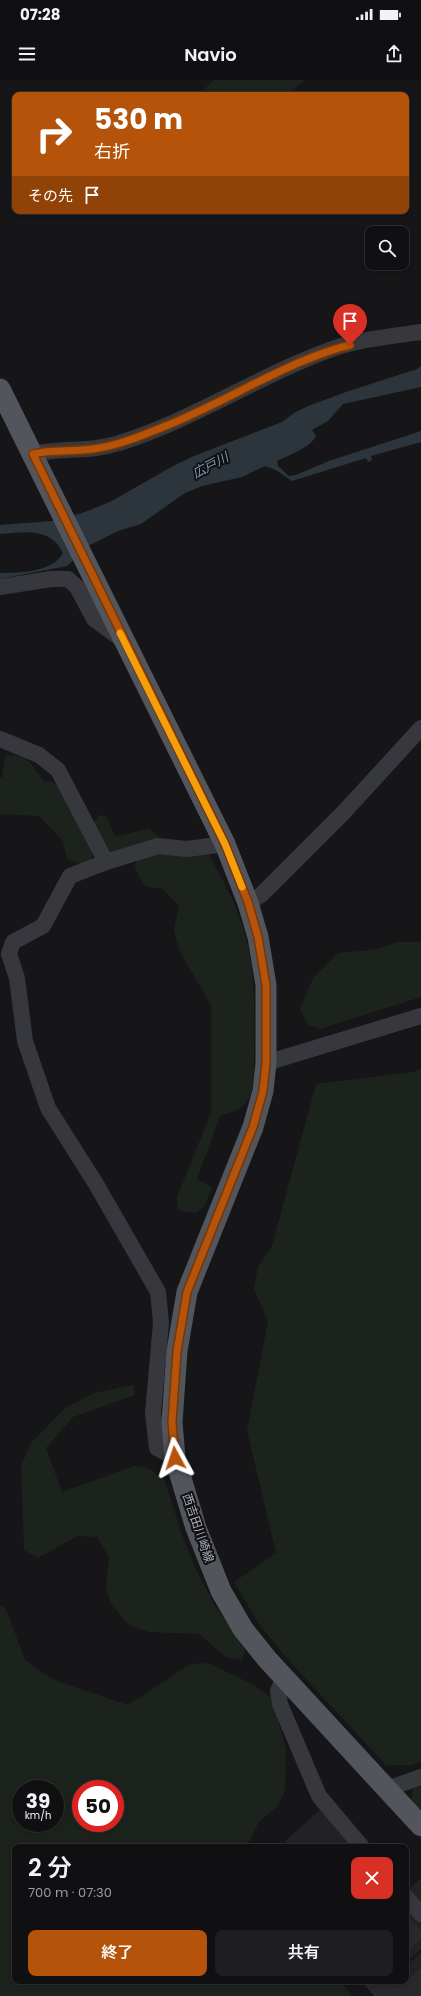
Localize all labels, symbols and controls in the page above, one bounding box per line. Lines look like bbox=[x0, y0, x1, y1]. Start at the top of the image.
text: 07:28 bbox=[20, 4, 60, 25]
text: Navio bbox=[184, 42, 237, 67]
icon: menu bbox=[16, 43, 38, 65]
icon: share bbox=[383, 43, 405, 65]
text: 530 m bbox=[94, 100, 183, 139]
icon: right bbox=[28, 108, 80, 160]
text: 右折 bbox=[94, 139, 130, 164]
icon: arrive bbox=[81, 184, 103, 206]
text: その先 bbox=[28, 185, 73, 206]
map controls bbox=[365, 226, 409, 270]
button: search bbox=[365, 226, 409, 270]
pin bbox=[333, 304, 367, 345]
icon: arrive bbox=[339, 310, 361, 332]
water label: 広戸川 bbox=[189, 447, 234, 483]
position arrow bbox=[154, 1437, 196, 1479]
street label: 西吉田川崎線 bbox=[179, 1491, 218, 1565]
speed limit sign: 50 bbox=[72, 1780, 124, 1832]
text: 39 bbox=[26, 1787, 50, 1815]
text: km/h bbox=[25, 1808, 51, 1823]
text: 2 分 bbox=[28, 1851, 72, 1884]
button: close bbox=[351, 1857, 393, 1899]
text: 700 m · 07:30 bbox=[28, 1883, 112, 1902]
button: 終了 bbox=[28, 1930, 207, 1976]
button: 共有 bbox=[215, 1930, 393, 1976]

